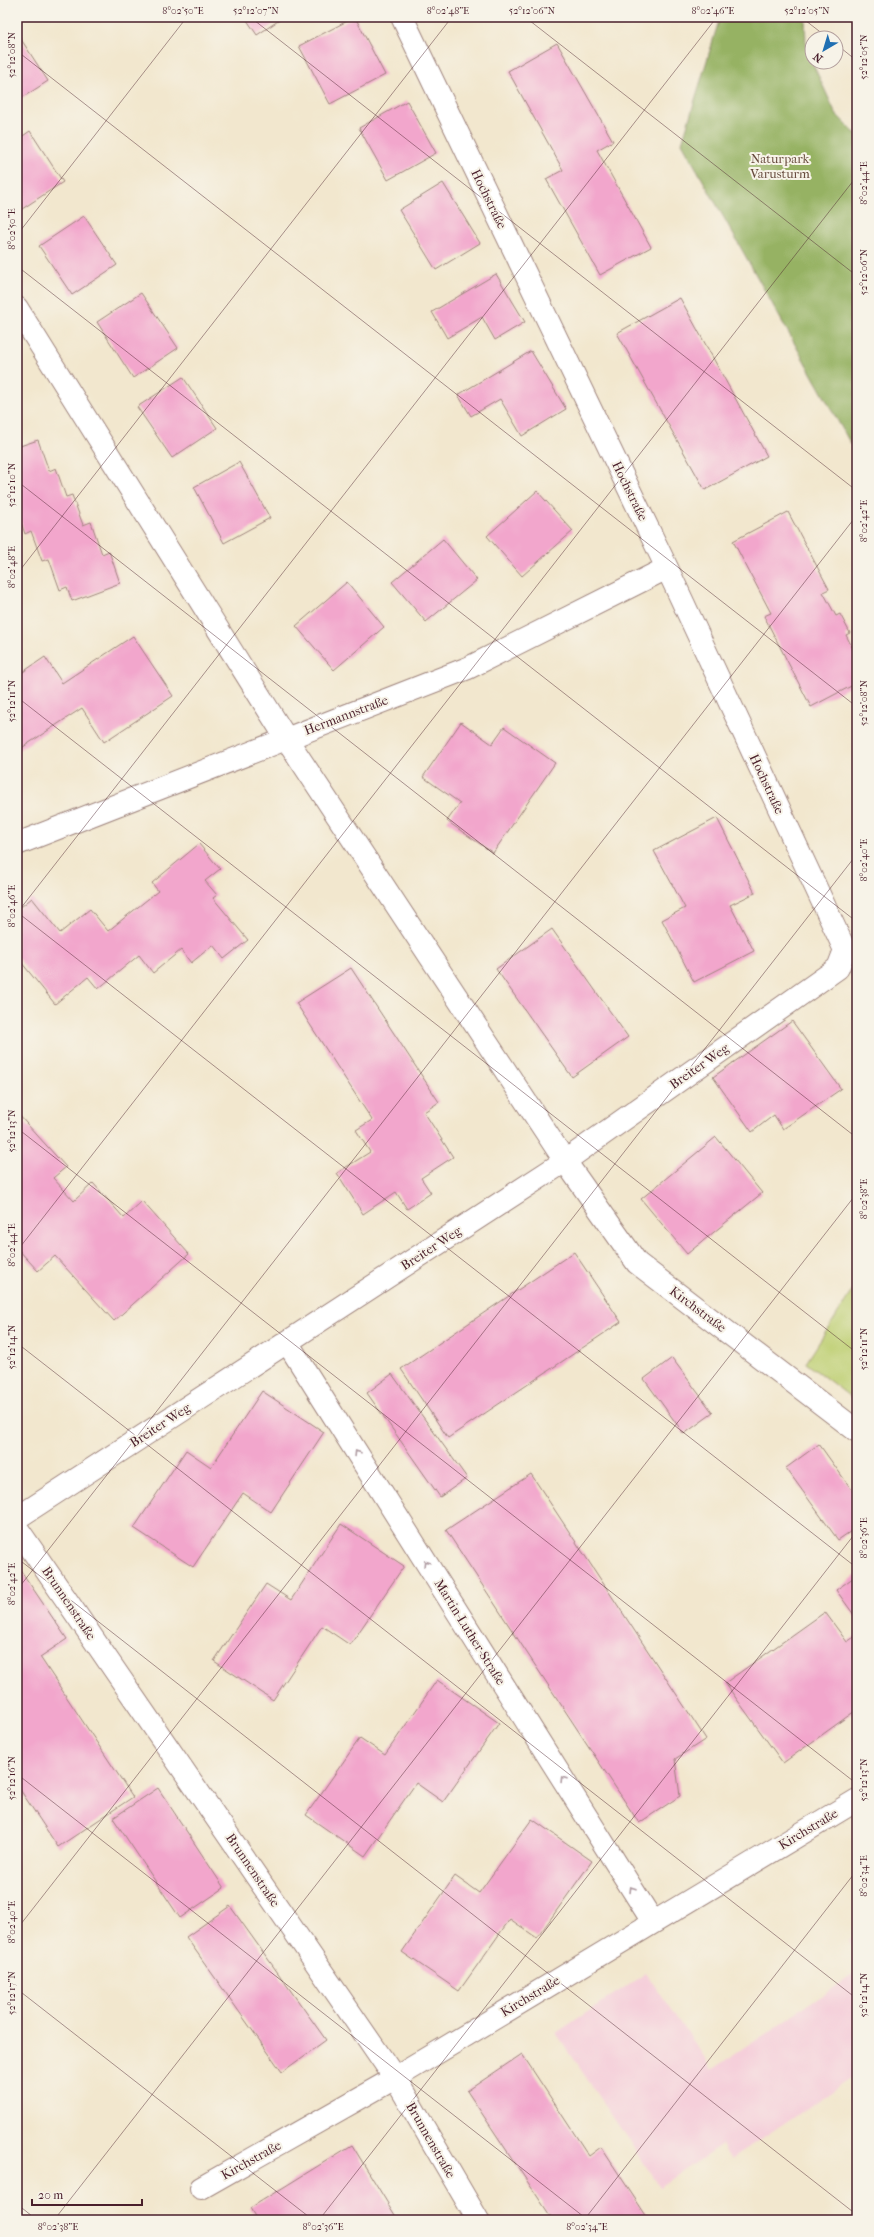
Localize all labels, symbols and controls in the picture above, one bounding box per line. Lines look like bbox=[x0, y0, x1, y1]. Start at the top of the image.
text: 8°02'50"E bbox=[162, 5, 204, 17]
text: 52°12'07"N bbox=[233, 5, 279, 17]
text: 8°02'48"E bbox=[427, 5, 469, 17]
text: 52°12'06"N bbox=[509, 5, 556, 17]
text: 8°02'46"E bbox=[692, 5, 734, 17]
text: 52°12'05"N bbox=[784, 5, 830, 17]
north arrow bbox=[804, 30, 844, 70]
text: 52°12'08"N bbox=[6, 32, 18, 78]
text: 52°12'05"N bbox=[858, 34, 870, 80]
text: N bbox=[810, 49, 825, 65]
park label: Naturpark Varusturm bbox=[749, 151, 810, 181]
text: 8°02'44"E bbox=[858, 161, 870, 205]
street label: Hochstraße bbox=[468, 167, 510, 232]
text: 8°02'50"E bbox=[6, 208, 18, 250]
text: 52°12'06"N bbox=[858, 248, 870, 295]
street label: Hochstraße bbox=[609, 459, 651, 524]
text: 52°12'10"N bbox=[6, 462, 18, 507]
text: 8°02'42"E bbox=[858, 500, 870, 542]
text: 8°02'48"E bbox=[6, 546, 18, 588]
text: 52°12'11"N bbox=[6, 679, 18, 722]
text: 52°12'08"N bbox=[858, 680, 870, 726]
street label: Hermannstraße bbox=[302, 692, 391, 738]
street label: Hochstraße bbox=[747, 752, 788, 817]
text: 8°02'40"E bbox=[858, 839, 870, 881]
text: 8°02'46"E bbox=[6, 885, 18, 927]
street label: Breiter Weg bbox=[667, 1040, 732, 1092]
text: 52°12'13"N bbox=[6, 1109, 18, 1153]
text: 8°02'38"E bbox=[858, 1179, 870, 1219]
street label: Breiter Weg bbox=[398, 1222, 465, 1273]
text: 8°02'44"E bbox=[6, 1223, 18, 1267]
street label: Kirchstraße bbox=[667, 1283, 729, 1335]
text: 52°12'14"N bbox=[6, 1324, 18, 1369]
text: 52°12'11"N bbox=[858, 1327, 870, 1370]
street label: Breiter Weg bbox=[127, 1399, 194, 1450]
one-way arrow bbox=[354, 1450, 361, 1457]
text: 8°02'36"E bbox=[858, 1518, 870, 1558]
one-way arrow bbox=[423, 1560, 431, 1567]
text: 8°02'42"E bbox=[6, 1563, 18, 1605]
street label: Brunnenstraße bbox=[39, 1564, 99, 1643]
street label: Martin-Luther-Straße bbox=[431, 1576, 509, 1688]
text: 52°12'16"N bbox=[6, 1755, 18, 1800]
text: 52°12'13"N bbox=[858, 1758, 870, 1802]
one-way arrow bbox=[560, 1776, 567, 1783]
street label: Kirchstraße bbox=[776, 1805, 841, 1853]
street label: Brunnenstraße bbox=[223, 1831, 283, 1910]
text: 8°02'34"E bbox=[858, 1855, 870, 1897]
one-way arrow bbox=[629, 1886, 637, 1893]
text: 8°02'40"E bbox=[6, 1901, 18, 1943]
text: 52°12'17"N bbox=[6, 1971, 18, 2015]
street label: Kirchstraße bbox=[498, 1972, 563, 2020]
text: 52°12'14"N bbox=[858, 1972, 870, 2017]
street label: Brunnenstraße bbox=[403, 2099, 459, 2181]
street label: Kirchstraße bbox=[218, 2137, 284, 2183]
scale bar bbox=[32, 2181, 142, 2207]
text: 20 m bbox=[38, 2188, 63, 2202]
text: 8°02'38"E bbox=[38, 2221, 78, 2233]
text: 8°02'36"E bbox=[303, 2221, 343, 2233]
text: 8°02'34"E bbox=[566, 2221, 608, 2233]

